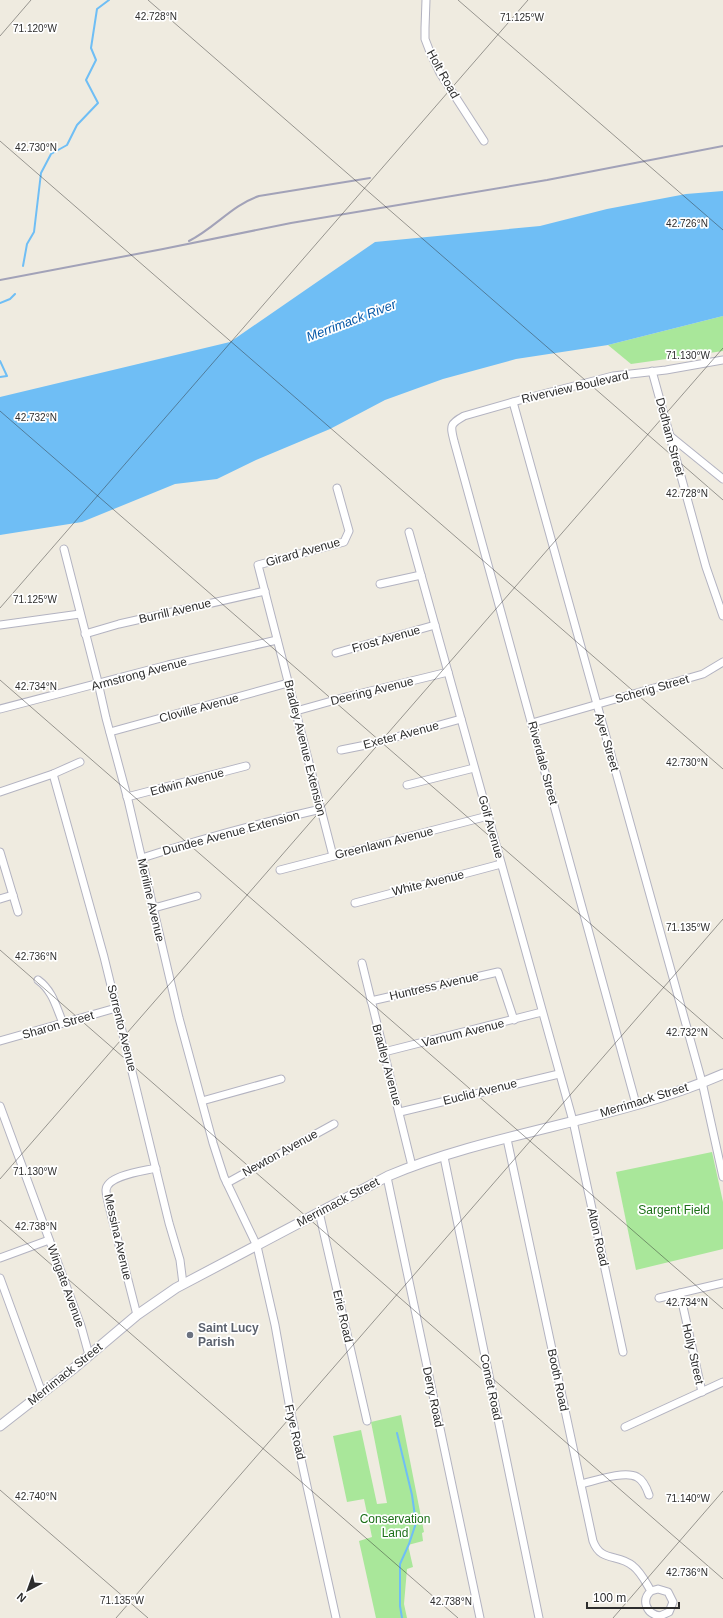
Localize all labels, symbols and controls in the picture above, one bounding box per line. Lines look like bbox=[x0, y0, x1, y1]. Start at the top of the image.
text: 42.728°N bbox=[135, 11, 177, 22]
text: 71.125°W bbox=[500, 12, 545, 23]
text: 71.120°W bbox=[13, 23, 58, 34]
street label: Holt Road bbox=[424, 47, 462, 101]
text: 42.730°N bbox=[15, 142, 57, 153]
text: 42.726°N bbox=[666, 218, 708, 229]
water label: Merrimack River bbox=[304, 296, 399, 344]
text: 71.130°W bbox=[666, 350, 711, 361]
street label: Riverview Boulevard bbox=[520, 368, 630, 406]
street label: Dedham Street bbox=[653, 396, 687, 478]
text: 42.732°N bbox=[15, 412, 57, 423]
text: 42.728°N bbox=[666, 488, 708, 499]
street label: Girard Avenue bbox=[264, 535, 342, 569]
text: 71.125°W bbox=[13, 594, 58, 605]
street label: Burrill Avenue bbox=[137, 596, 213, 626]
street label: Frost Avenue bbox=[350, 622, 422, 655]
street label: Armstrong Avenue bbox=[90, 654, 189, 694]
street label: Scherig Street bbox=[614, 672, 691, 706]
street label: Deering Avenue bbox=[329, 674, 415, 708]
street label: Bradley Avenue Extension bbox=[281, 678, 329, 818]
text: 42.734°N bbox=[15, 681, 57, 692]
street label: Cloville Avenue bbox=[158, 691, 241, 725]
street label: Ayer Street bbox=[592, 711, 622, 773]
street label: Exeter Avenue bbox=[362, 718, 441, 752]
street label: Riverdale Street bbox=[525, 720, 561, 807]
text: 42.730°N bbox=[666, 757, 708, 768]
street label: Edwin Avenue bbox=[149, 765, 226, 799]
street label: Golf Avenue bbox=[475, 794, 507, 861]
street label: Dundee Avenue Extension bbox=[161, 808, 301, 858]
street label: Greenlawn Avenue bbox=[333, 824, 435, 862]
street label: Meriline Avenue bbox=[135, 857, 167, 943]
street label: White Avenue bbox=[390, 867, 466, 899]
text: 71.135°W bbox=[666, 922, 711, 933]
text: 42.736°N bbox=[15, 951, 57, 962]
street label: Huntress Avenue bbox=[388, 969, 480, 1003]
street label: Sorrento Avenue bbox=[104, 983, 140, 1073]
street label: Sharon Street bbox=[20, 1008, 96, 1042]
street label: Varnum Avenue bbox=[420, 1016, 506, 1050]
street label: Bradley Avenue bbox=[369, 1023, 405, 1108]
text: 42.732°N bbox=[666, 1027, 708, 1038]
street label: Euclid Avenue bbox=[442, 1076, 519, 1108]
street label: Merrimack Street bbox=[598, 1080, 690, 1120]
street label: Newton Avenue bbox=[240, 1126, 320, 1179]
text: 71.130°W bbox=[13, 1166, 58, 1177]
street label: Merrimack Street bbox=[294, 1174, 382, 1230]
street label: Messina Avenue bbox=[101, 1193, 135, 1282]
park label: Sargent Field bbox=[638, 1203, 710, 1217]
street label: Alton Road bbox=[585, 1206, 611, 1268]
text: 42.738°N bbox=[15, 1221, 57, 1232]
street label: Wingate Avenue bbox=[45, 1243, 88, 1330]
street label: Erie Road bbox=[330, 1288, 356, 1344]
text: 42.734°N bbox=[666, 1297, 708, 1308]
place label: Saint Lucy Parish bbox=[198, 1321, 259, 1349]
street label: Holly Street bbox=[679, 1322, 707, 1386]
marker: Saint Lucy Parish bbox=[185, 1330, 195, 1340]
street label: Merrimack Street bbox=[25, 1339, 105, 1408]
street label: Booth Road bbox=[545, 1348, 571, 1412]
street label: Comet Road bbox=[477, 1353, 505, 1421]
street label: Derry Road bbox=[420, 1366, 446, 1428]
street label: Frye Road bbox=[282, 1403, 308, 1461]
text: 42.740°N bbox=[15, 1491, 57, 1502]
text: 71.140°W bbox=[666, 1493, 711, 1504]
park label: Conservation Land bbox=[360, 1512, 430, 1540]
text: 42.736°N bbox=[666, 1567, 708, 1578]
north arrow bbox=[8, 1570, 48, 1610]
scale bar bbox=[587, 1584, 679, 1610]
text: N bbox=[14, 1590, 28, 1605]
text: 100 m bbox=[593, 1591, 626, 1605]
text: 71.135°W bbox=[100, 1595, 145, 1606]
text: 42.738°N bbox=[430, 1596, 472, 1607]

